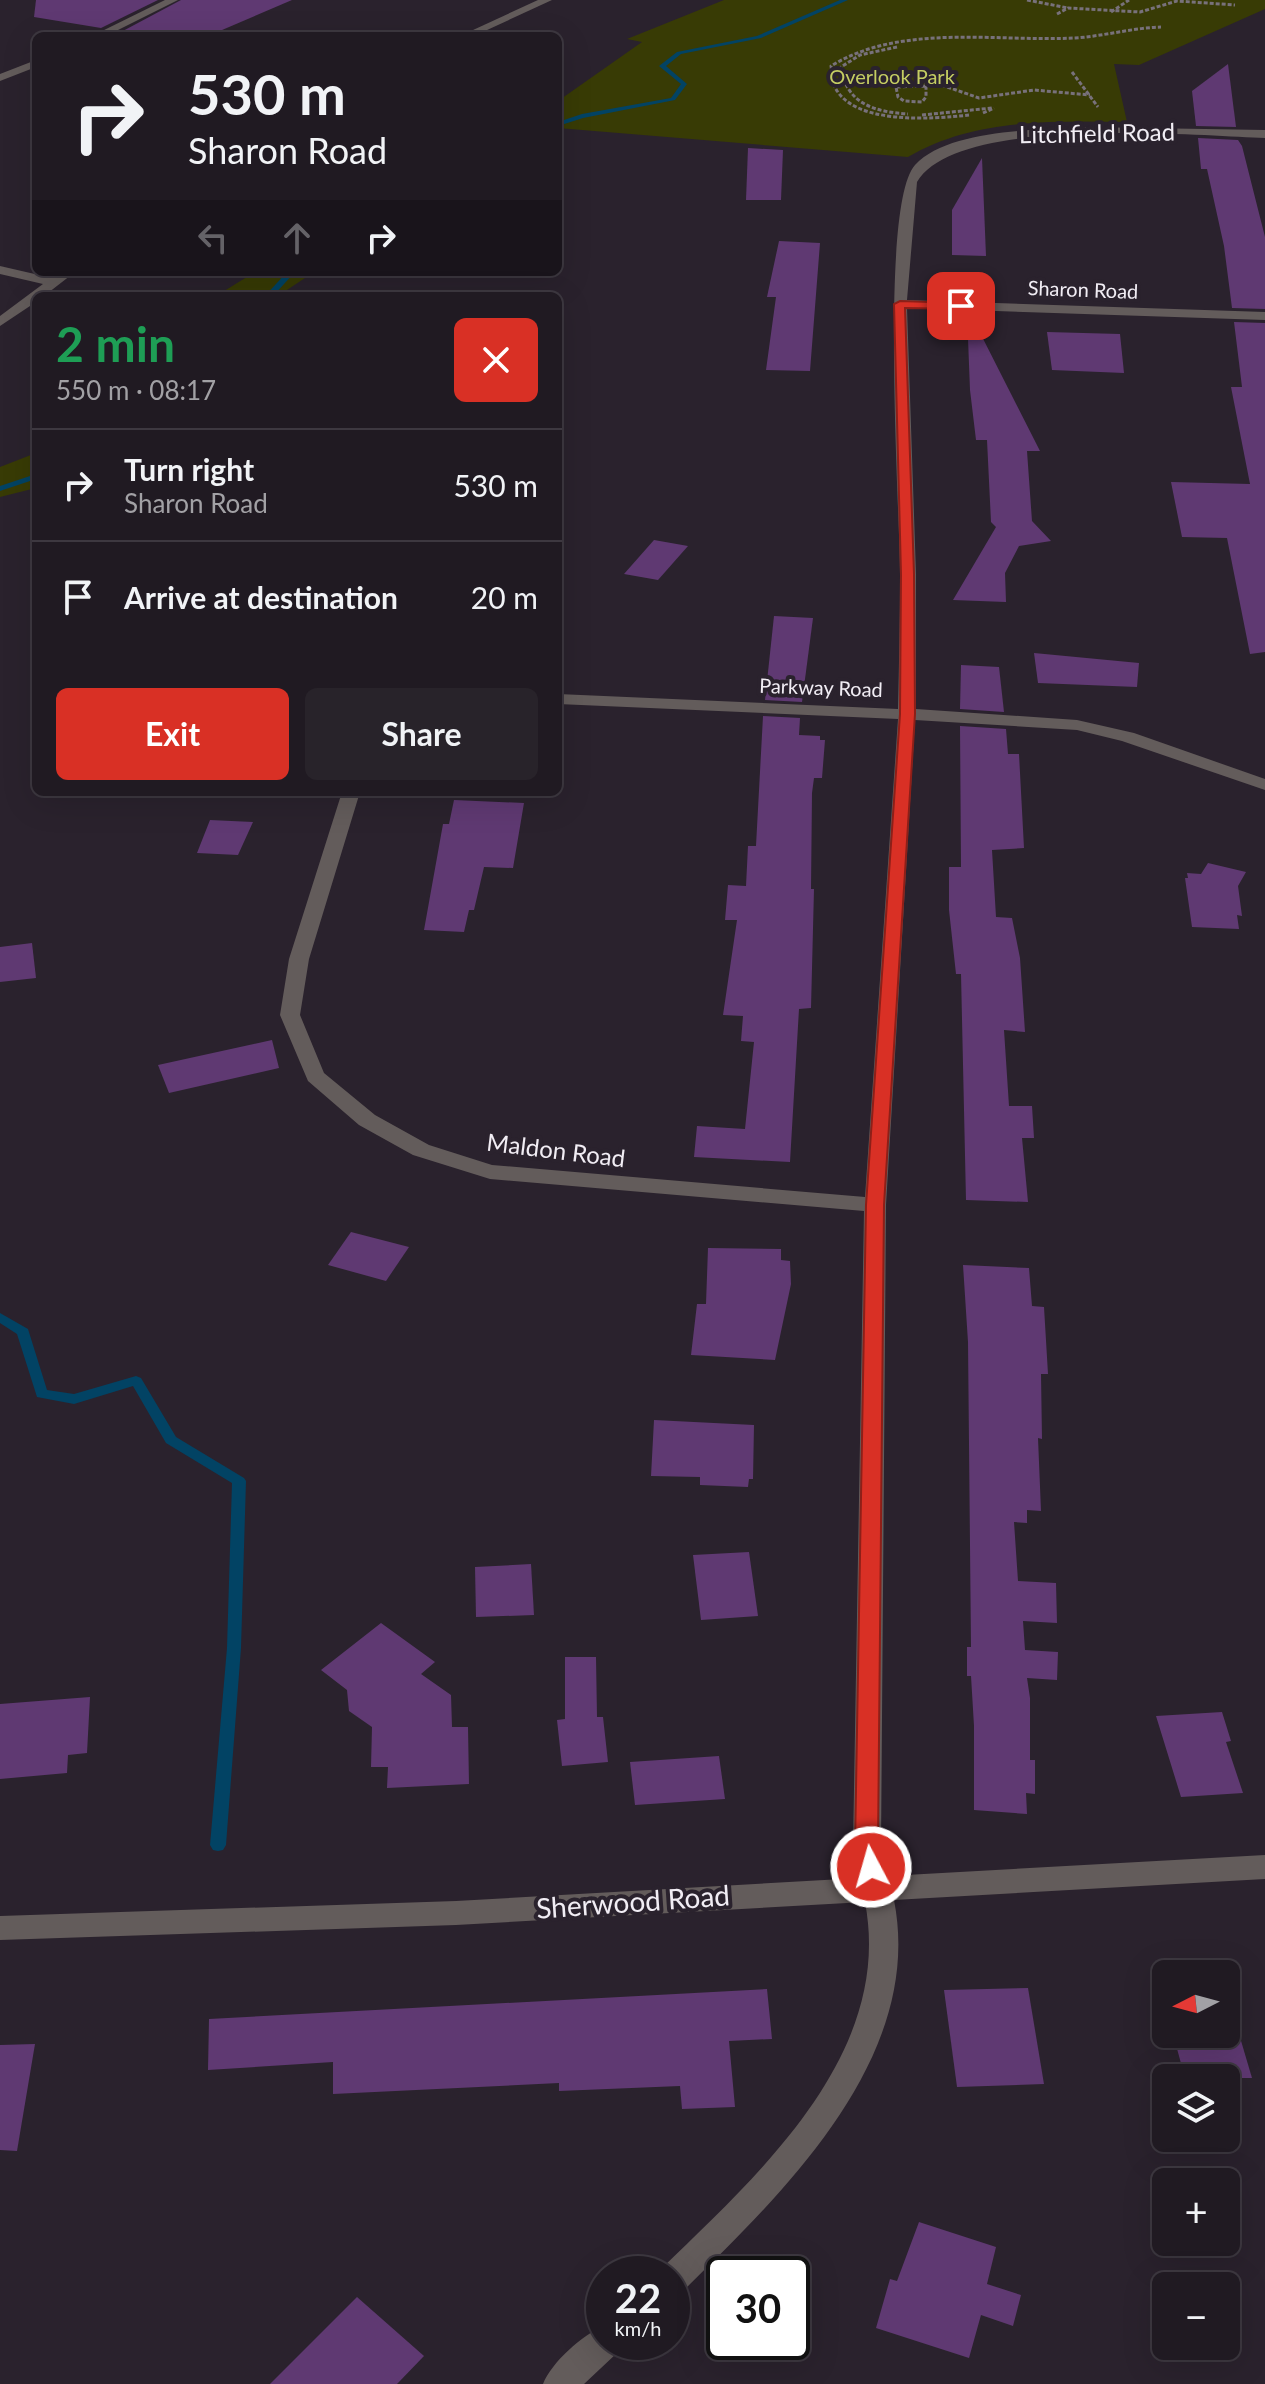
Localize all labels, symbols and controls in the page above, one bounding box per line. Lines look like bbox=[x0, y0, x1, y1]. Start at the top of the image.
text: 530 m bbox=[188, 60, 346, 127]
icon: right bbox=[56, 64, 160, 168]
park label: Overlook Park bbox=[829, 64, 956, 88]
street label: Litchfield Road bbox=[1019, 117, 1175, 148]
text: Sharon Road bbox=[188, 128, 387, 172]
icon: left bbox=[191, 216, 235, 260]
icon: ahead bbox=[275, 216, 319, 260]
icon: right bbox=[359, 216, 403, 260]
pin bbox=[927, 272, 995, 340]
street label: Sharon Road bbox=[1027, 275, 1139, 303]
icon: arrive bbox=[939, 284, 983, 328]
text: 2 min bbox=[56, 315, 175, 372]
button: close bbox=[454, 318, 538, 402]
text: 550 m · 08:17 bbox=[56, 374, 216, 406]
text: Turn right bbox=[124, 451, 254, 487]
icon: right bbox=[56, 463, 100, 507]
text: 530 m bbox=[453, 467, 538, 503]
text: Sharon Road bbox=[124, 487, 268, 519]
icon: arrive bbox=[56, 575, 100, 619]
text: Arrive at destination bbox=[124, 579, 398, 615]
text: 20 m bbox=[471, 579, 538, 615]
street label: Parkway Road bbox=[759, 673, 883, 701]
button: Exit bbox=[56, 688, 289, 780]
button: Share bbox=[305, 688, 538, 780]
street label: Maldon Road bbox=[485, 1127, 627, 1172]
position arrow bbox=[829, 1825, 913, 1909]
street label: Sherwood Road bbox=[535, 1877, 731, 1925]
north arrow bbox=[1152, 1960, 1240, 2048]
map controls bbox=[1152, 1960, 1240, 2360]
button: layers bbox=[1152, 2064, 1240, 2152]
button: + bbox=[1152, 2168, 1240, 2256]
speed limit sign: 30 bbox=[706, 2256, 810, 2360]
button: − bbox=[1152, 2272, 1240, 2360]
text: 22 bbox=[615, 2274, 661, 2322]
text: km/h bbox=[615, 2316, 661, 2340]

